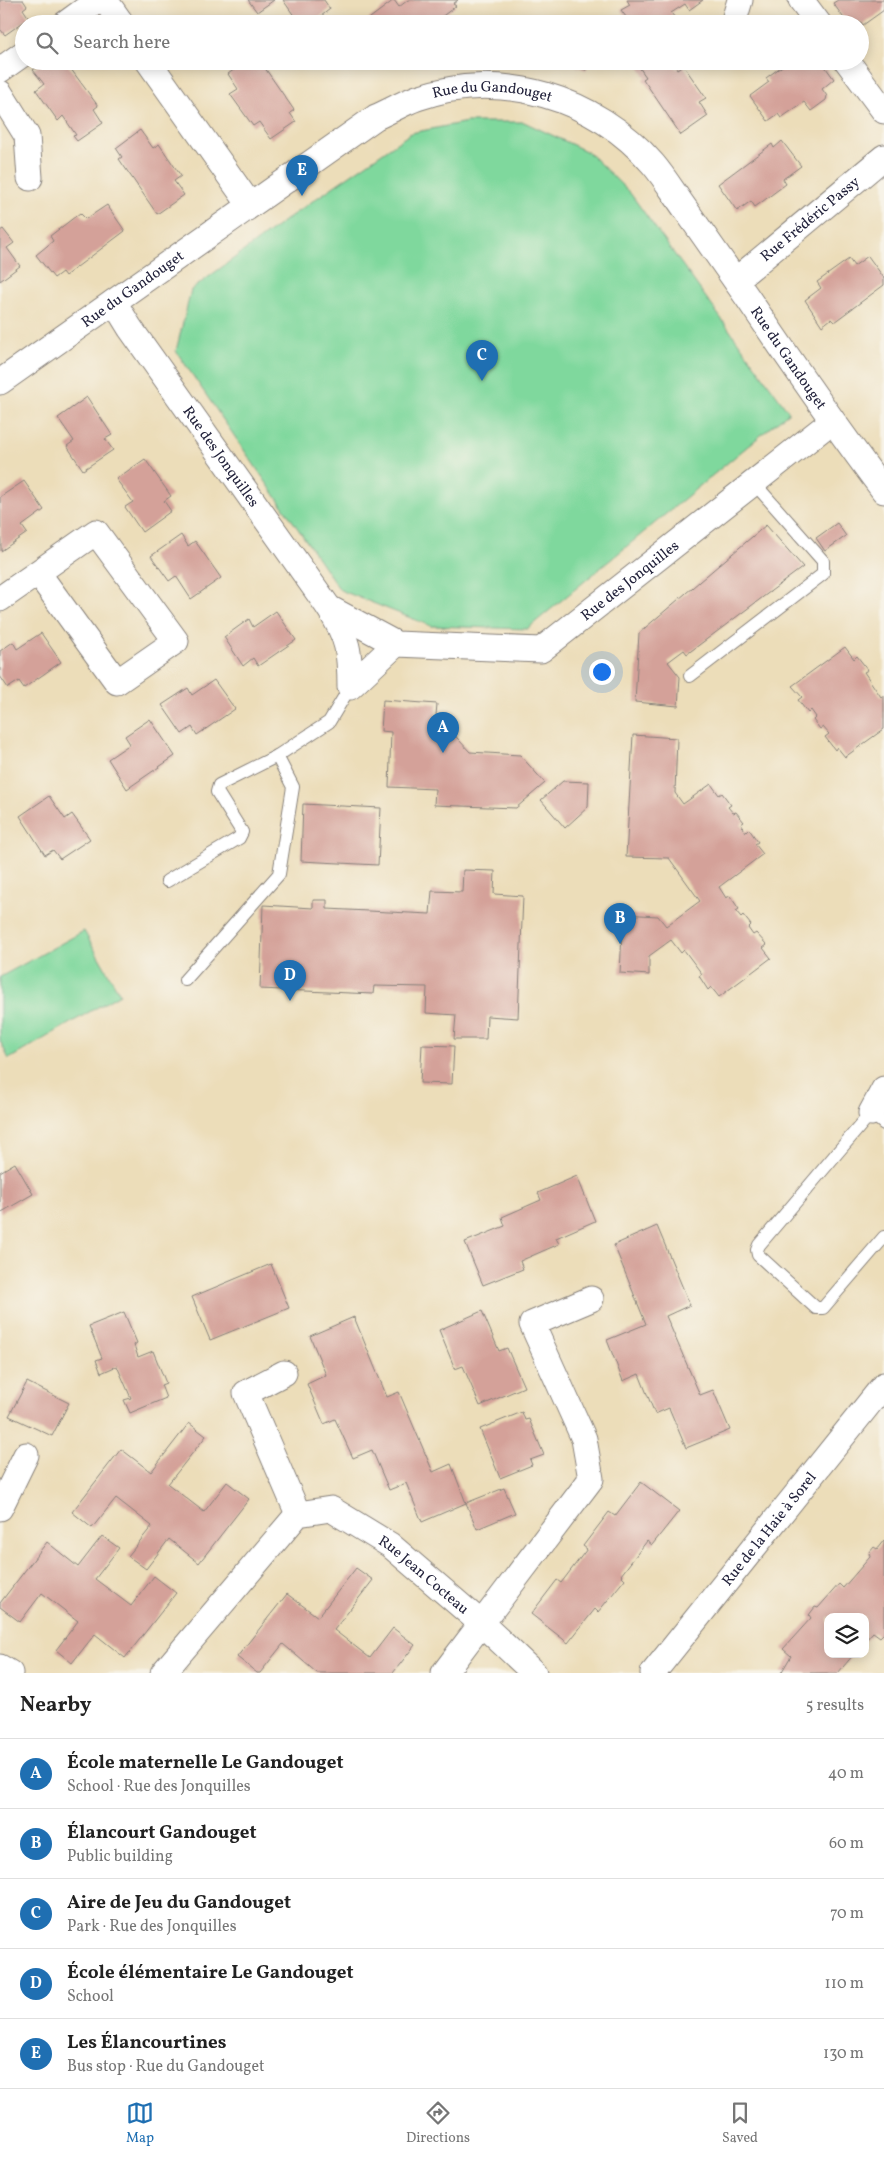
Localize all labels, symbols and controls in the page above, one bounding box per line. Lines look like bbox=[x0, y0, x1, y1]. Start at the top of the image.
search box bbox=[15, 15, 869, 70]
icon: search bbox=[33, 29, 61, 57]
text: Search here bbox=[73, 30, 170, 56]
street label: Rue du Gandouget bbox=[430, 77, 555, 109]
pin: E bbox=[286, 155, 318, 196]
street label: Rue Frédéric Passy bbox=[757, 172, 865, 267]
street label: Rue du Gandouget bbox=[78, 246, 189, 333]
street label: Rue du Gandouget bbox=[744, 303, 831, 415]
pin: C bbox=[466, 340, 498, 381]
street label: Rue des Jonquilles bbox=[177, 402, 263, 512]
street label: Rue des Jonquilles bbox=[577, 536, 684, 627]
your location bbox=[589, 659, 615, 685]
pin: A bbox=[427, 712, 459, 753]
pin: B bbox=[604, 903, 636, 944]
pin: D bbox=[274, 960, 306, 1001]
street label: Rue de la Haie à Sorel bbox=[718, 1468, 822, 1591]
street label: Rue Jean Cocteau bbox=[374, 1531, 473, 1620]
map controls bbox=[824, 1613, 869, 1658]
button: layers bbox=[824, 1613, 869, 1658]
text: Nearby bbox=[20, 1691, 91, 1720]
text: 5 results bbox=[806, 1695, 864, 1717]
text: École maternelle Le Gandouget bbox=[67, 1750, 344, 1776]
text: A bbox=[30, 1763, 42, 1785]
text: 40 m bbox=[828, 1763, 864, 1785]
text: School · Rue des Jonquilles bbox=[67, 1776, 251, 1798]
text: Élancourt Gandouget bbox=[67, 1820, 257, 1846]
text: B bbox=[31, 1833, 41, 1855]
text: 60 m bbox=[829, 1833, 864, 1855]
text: Public building bbox=[67, 1846, 173, 1868]
text: Aire de Jeu du Gandouget bbox=[67, 1890, 291, 1916]
text: C bbox=[31, 1903, 41, 1925]
text: 70 m bbox=[830, 1903, 864, 1925]
text: Park · Rue des Jonquilles bbox=[67, 1916, 237, 1938]
text: École élémentaire Le Gandouget bbox=[67, 1960, 354, 1986]
text: D bbox=[30, 1973, 42, 1995]
text: 110 m bbox=[825, 1973, 864, 1995]
text: School bbox=[67, 1986, 114, 2008]
text: Les Élancourtines bbox=[67, 2030, 227, 2056]
text: E bbox=[31, 2043, 41, 2065]
text: 130 m bbox=[823, 2043, 864, 2065]
text: Bus stop · Rue du Gandouget bbox=[67, 2056, 265, 2078]
tab: Map bbox=[126, 2099, 154, 2148]
tab: Directions bbox=[406, 2099, 470, 2148]
tab: Saved bbox=[722, 2099, 758, 2148]

